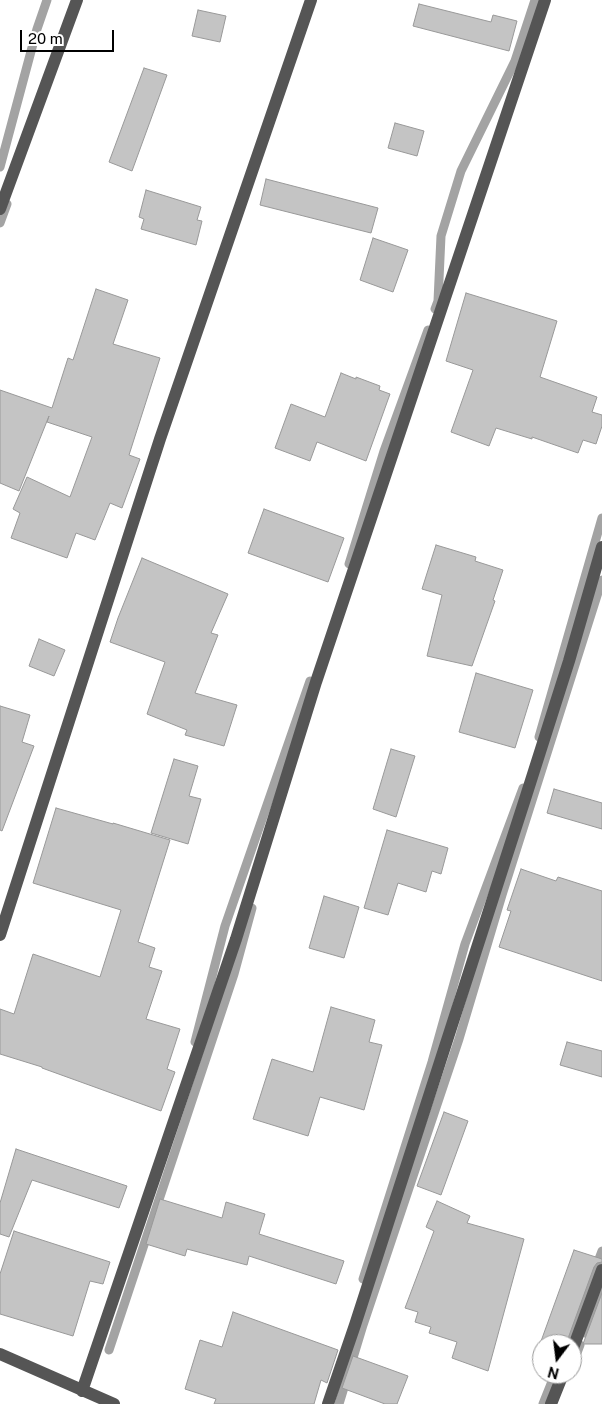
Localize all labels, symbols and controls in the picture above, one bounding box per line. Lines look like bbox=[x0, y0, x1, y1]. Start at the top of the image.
scale bar bbox=[22, 20, 116, 52]
text: 20 m bbox=[28, 30, 63, 47]
north arrow bbox=[532, 1334, 582, 1384]
text: N bbox=[546, 1363, 561, 1382]

